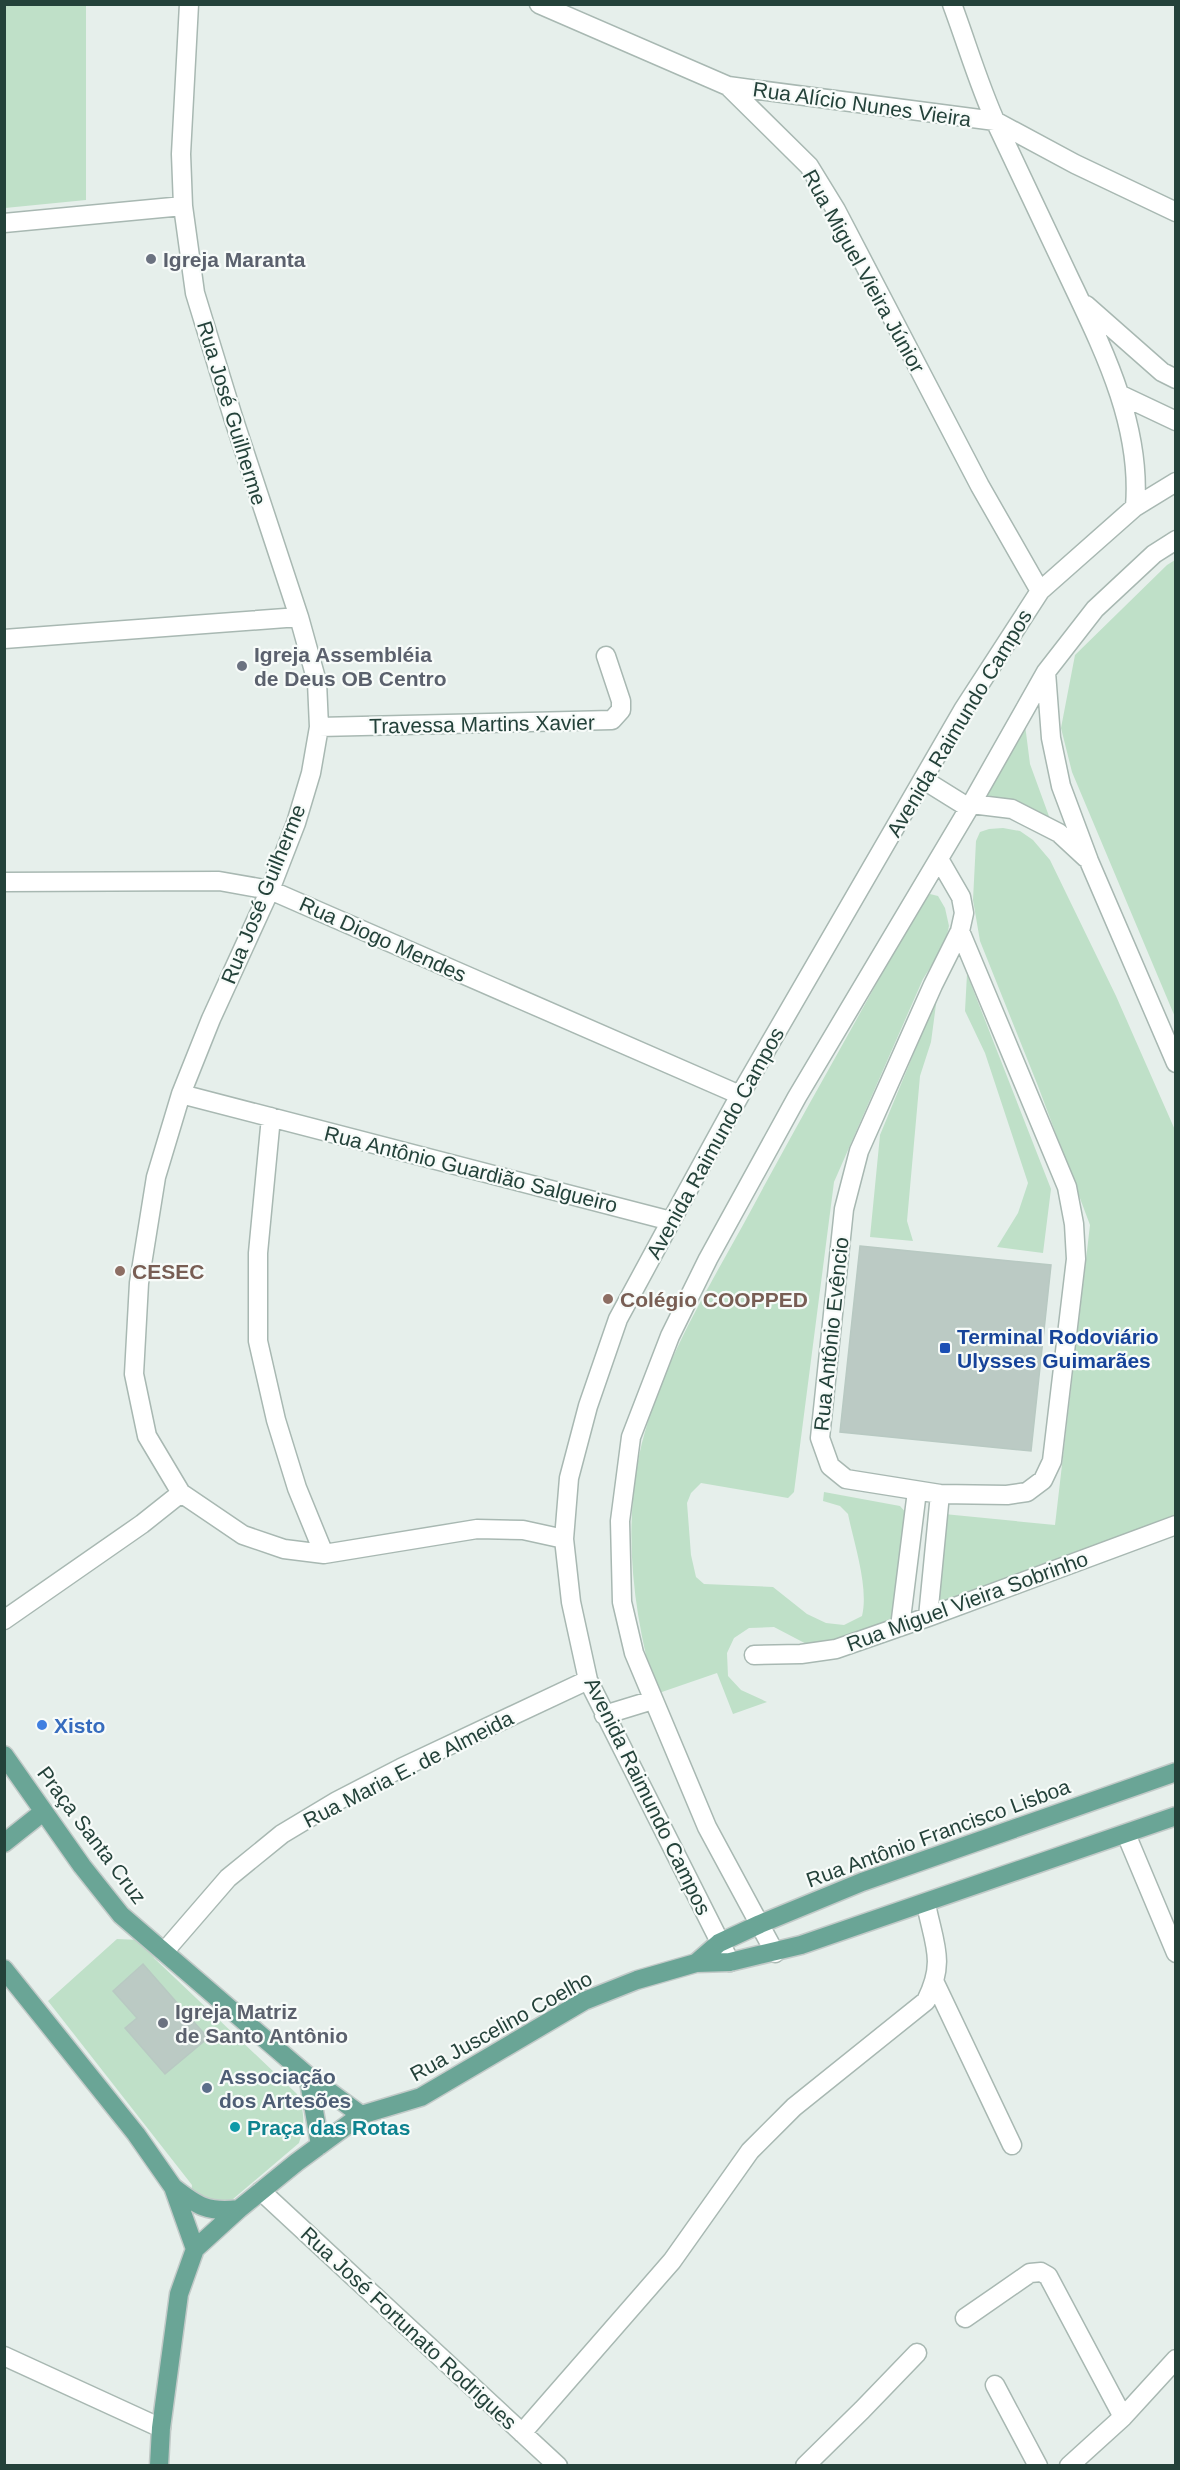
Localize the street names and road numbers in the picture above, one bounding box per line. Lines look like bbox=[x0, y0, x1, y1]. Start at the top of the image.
street label: Rua Alício Nunes Vieira bbox=[751, 77, 973, 131]
street label: Rua Miguel Vieira Júnior bbox=[799, 166, 929, 376]
street label: Rua José Guilherme bbox=[193, 318, 271, 508]
street label: Avenida Raimundo Campos bbox=[882, 605, 1036, 841]
street label: Travessa Martins Xavier bbox=[369, 711, 595, 737]
street label: Rua José Guilherme bbox=[216, 801, 310, 987]
street label: Rua Diogo Mendes bbox=[296, 892, 470, 986]
street label: Avenida Raimundo Campos bbox=[642, 1023, 788, 1263]
street label: Rua Antônio Guardião Salgueiro bbox=[322, 1121, 620, 1217]
street label: Rua Antônio Evêncio bbox=[809, 1236, 853, 1432]
street label: Rua Miguel Vieira Sobrinho bbox=[843, 1547, 1091, 1655]
street label: Avenida Raimundo Campos bbox=[580, 1674, 716, 1918]
street label: Rua Maria E. de Almeida bbox=[299, 1706, 517, 1832]
street label: Praça Santa Cruz bbox=[33, 1762, 151, 1908]
street label: Rua Antônio Francisco Lisboa bbox=[803, 1774, 1073, 1892]
street label: Rua Juscelino Coelho bbox=[406, 1966, 596, 2086]
street label: Rua José Fortunato Rodrigues bbox=[297, 2222, 521, 2434]

